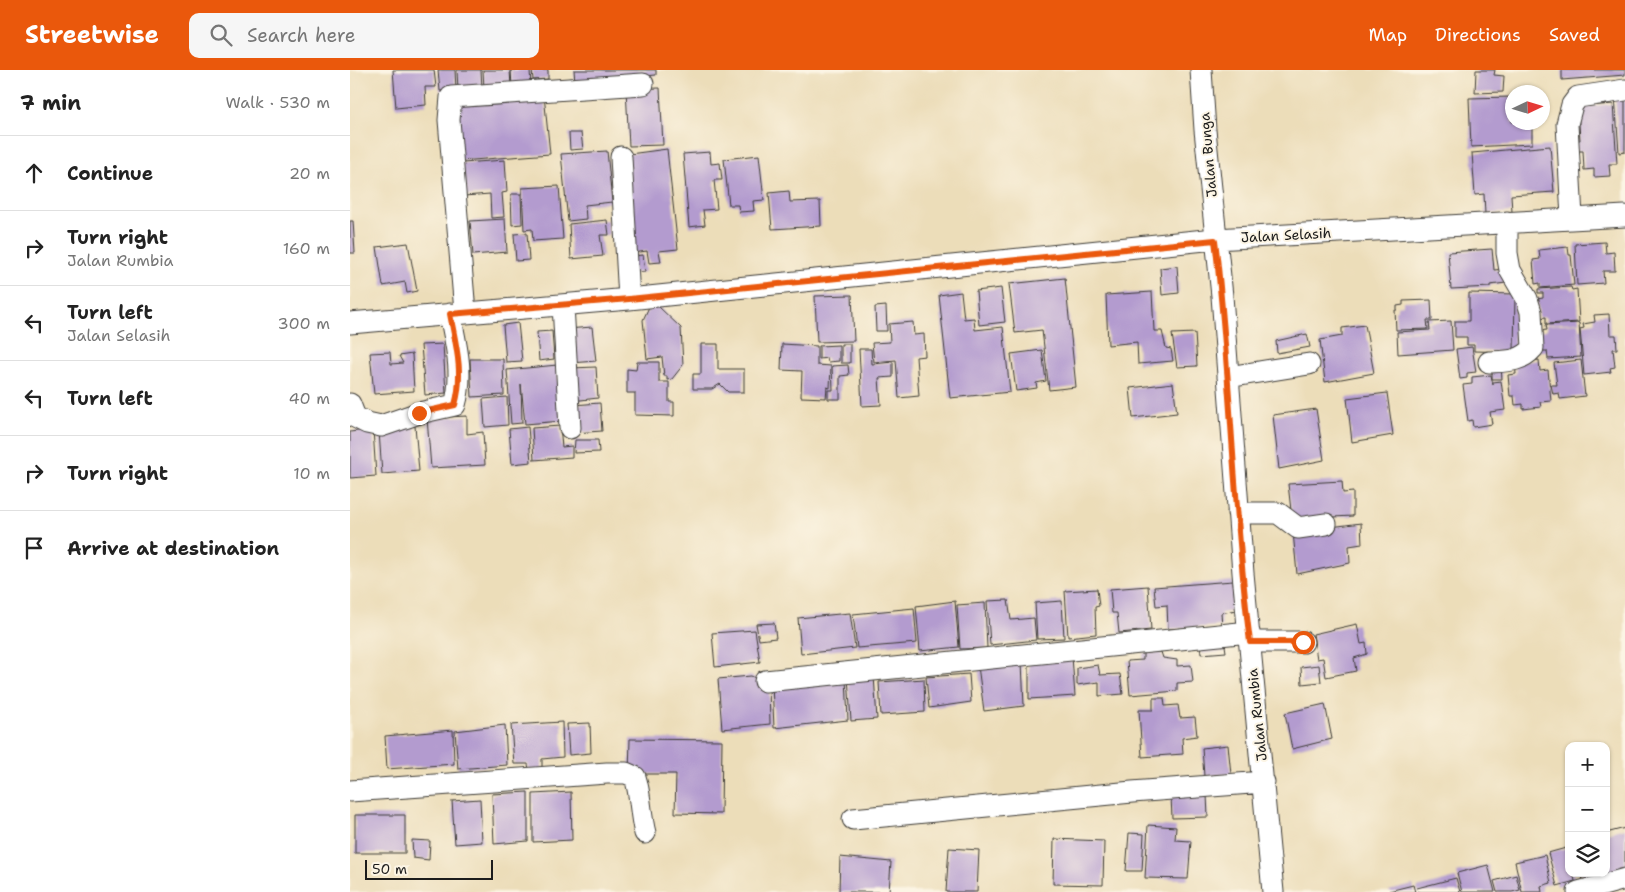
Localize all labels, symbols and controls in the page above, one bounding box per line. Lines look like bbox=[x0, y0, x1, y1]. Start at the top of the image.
search box bbox=[189, 13, 539, 58]
text: Streetwise bbox=[25, 19, 159, 51]
icon: search bbox=[207, 21, 235, 49]
text: Search here bbox=[247, 23, 356, 48]
text: Map bbox=[1369, 23, 1407, 47]
text: Directions bbox=[1435, 23, 1521, 47]
text: Saved bbox=[1549, 23, 1600, 47]
north arrow bbox=[1505, 85, 1550, 130]
text: 7 min bbox=[20, 89, 81, 117]
text: Walk · 530 m bbox=[226, 92, 330, 113]
street label: Jalan Bunga bbox=[1195, 112, 1221, 198]
icon: ahead bbox=[20, 159, 48, 187]
text: Continue bbox=[67, 161, 153, 186]
text: 20 m bbox=[289, 163, 330, 184]
street label: Jalan Selasih bbox=[1240, 224, 1332, 246]
text: Turn right bbox=[67, 225, 168, 250]
icon: right bbox=[20, 234, 48, 262]
text: 160 m bbox=[283, 238, 330, 259]
text: Jalan Rumbia bbox=[67, 250, 173, 271]
text: Turn left bbox=[67, 300, 153, 325]
icon: left bbox=[20, 309, 48, 337]
text: 300 m bbox=[278, 313, 330, 334]
text: Jalan Selasih bbox=[67, 325, 170, 346]
icon: left bbox=[20, 384, 48, 412]
text: Turn left bbox=[67, 386, 153, 411]
text: 40 m bbox=[288, 388, 330, 409]
route end bbox=[408, 402, 431, 425]
icon: right bbox=[20, 459, 48, 487]
text: Turn right bbox=[67, 461, 168, 486]
text: 10 m bbox=[293, 463, 330, 484]
icon: arrive bbox=[20, 534, 48, 562]
text: Arrive at destination bbox=[67, 536, 279, 561]
route start bbox=[1292, 631, 1315, 654]
street label: Jalan Rumbia bbox=[1243, 667, 1271, 762]
map controls bbox=[1565, 742, 1610, 877]
button: + bbox=[1565, 742, 1610, 787]
button: − bbox=[1565, 787, 1610, 832]
button: layers bbox=[1565, 832, 1610, 877]
scale bar bbox=[365, 857, 492, 880]
text: 50 m bbox=[372, 860, 407, 878]

